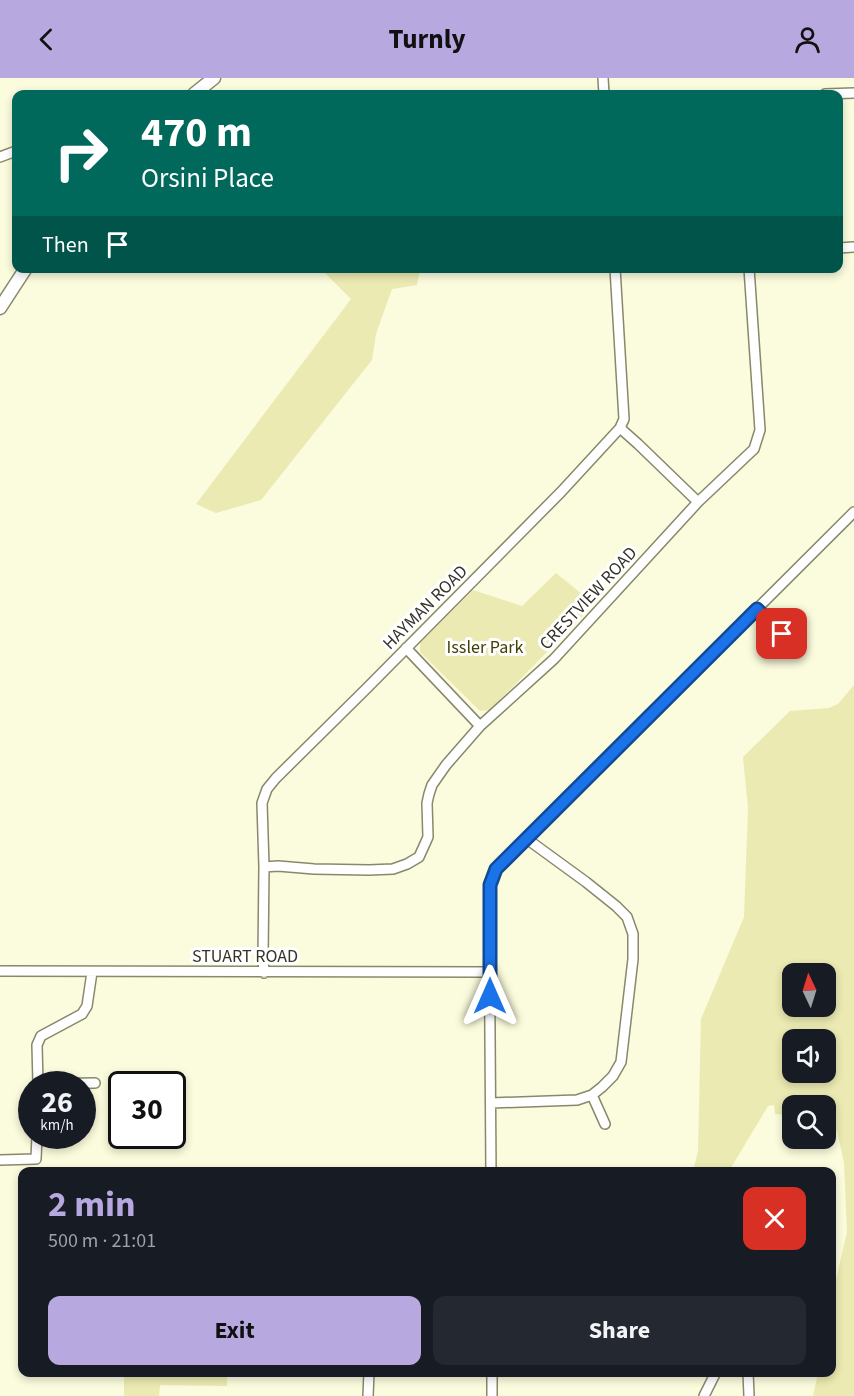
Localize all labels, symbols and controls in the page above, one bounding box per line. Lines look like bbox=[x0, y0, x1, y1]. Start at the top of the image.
text: Turnly bbox=[388, 20, 466, 59]
icon: back bbox=[30, 23, 63, 56]
icon: person bbox=[791, 23, 824, 56]
text: 470 m bbox=[141, 103, 252, 163]
icon: right bbox=[42, 114, 120, 192]
text: Orsini Place bbox=[141, 159, 274, 198]
icon: arrive bbox=[101, 228, 134, 261]
text: Then bbox=[42, 229, 89, 261]
street label: CRESTVIEW ROAD bbox=[534, 541, 643, 656]
street label: HAYMAN ROAD bbox=[377, 559, 473, 655]
pin bbox=[756, 608, 807, 659]
icon: arrive bbox=[765, 617, 798, 650]
park label: Issler Park bbox=[447, 635, 523, 660]
street label: STUART ROAD bbox=[192, 944, 298, 969]
north arrow bbox=[782, 963, 836, 1017]
map controls bbox=[782, 963, 836, 1149]
position arrow bbox=[458, 964, 522, 1028]
button: sound bbox=[782, 1029, 836, 1083]
speed limit sign: 30 bbox=[108, 1071, 186, 1149]
text: 26 bbox=[41, 1081, 73, 1124]
button: search bbox=[782, 1095, 836, 1149]
text: km/h bbox=[40, 1115, 74, 1136]
text: 2 min bbox=[48, 1179, 136, 1230]
button: close bbox=[743, 1187, 806, 1250]
text: 500 m · 21:01 bbox=[48, 1227, 156, 1255]
button: Exit bbox=[48, 1296, 421, 1365]
button: Share bbox=[433, 1296, 806, 1365]

